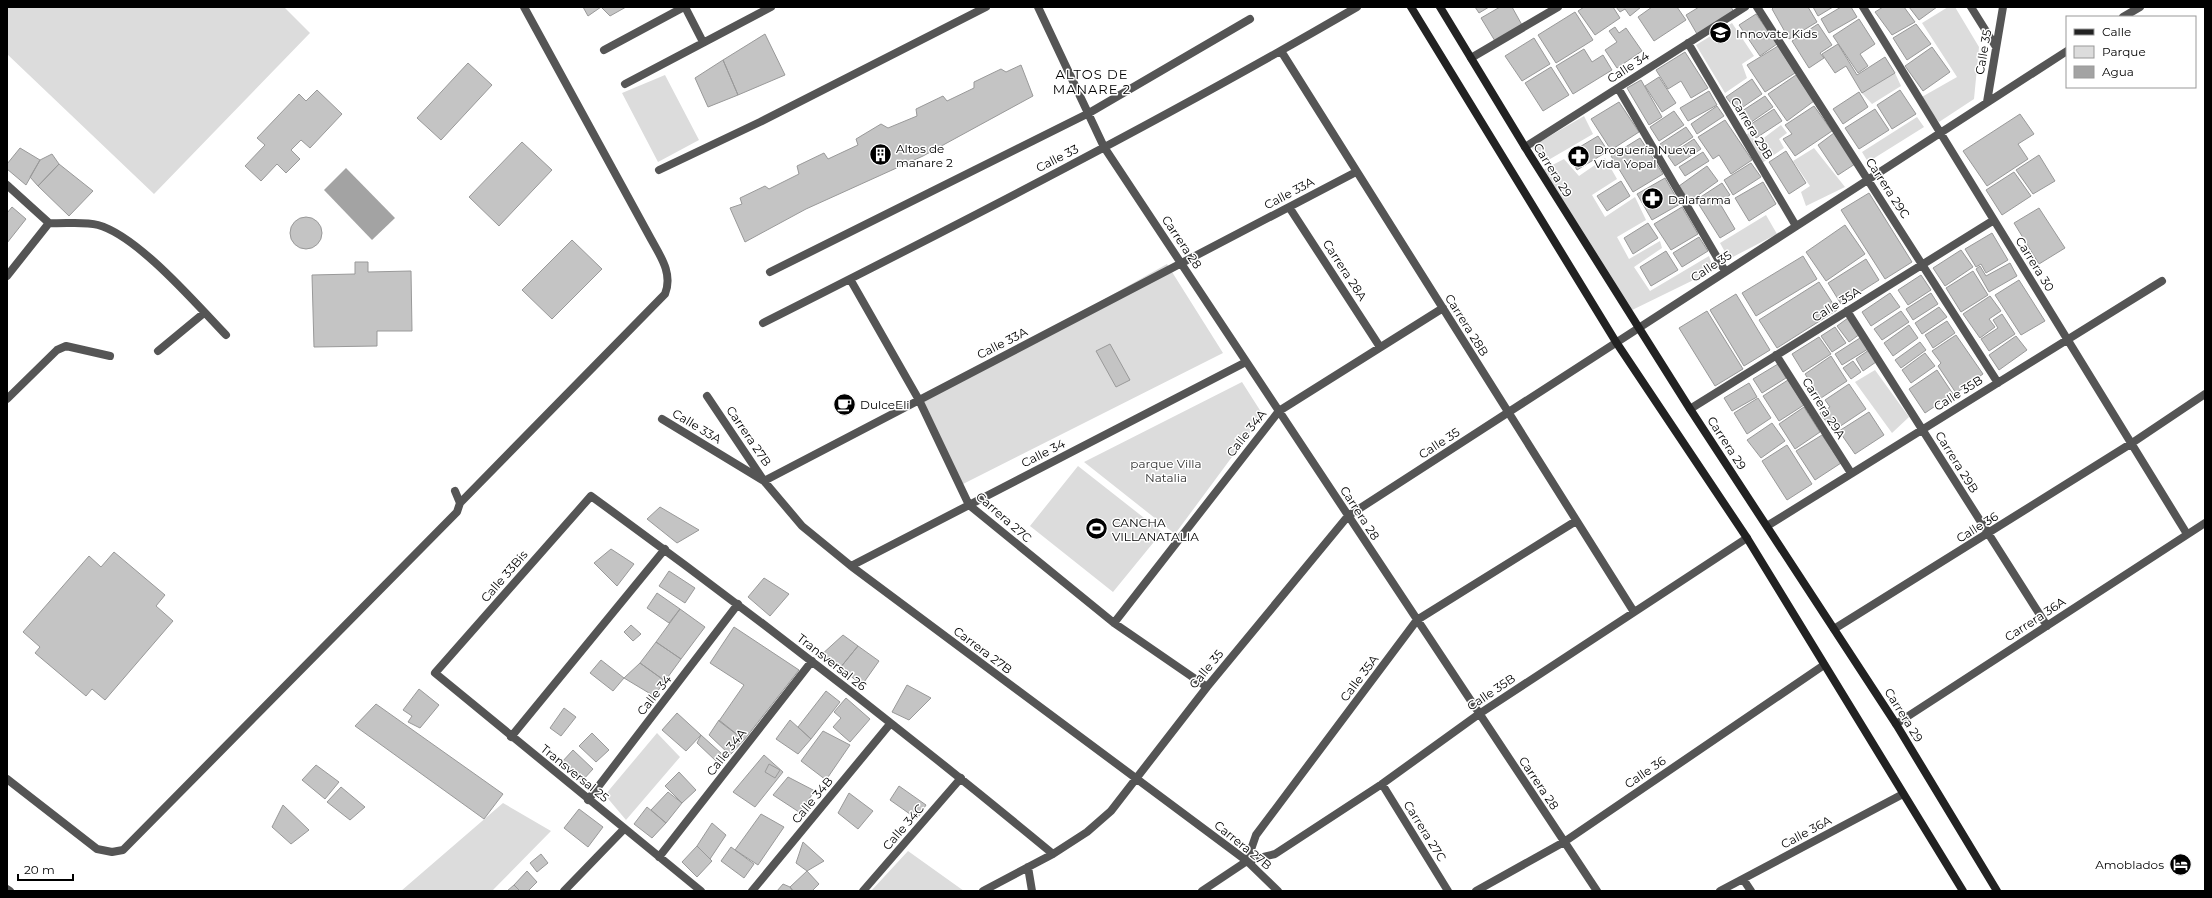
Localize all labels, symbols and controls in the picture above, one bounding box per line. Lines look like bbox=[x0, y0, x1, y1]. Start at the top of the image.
legend bbox=[2066, 16, 2196, 88]
school or university icon: Innovate Kids bbox=[1708, 20, 1734, 46]
text: Calle bbox=[2102, 24, 2131, 39]
place label: Innovate Kids bbox=[1736, 26, 1817, 41]
street label: Calle 35 bbox=[1972, 28, 1994, 76]
text: Parque bbox=[2102, 44, 2146, 59]
street label: Calle 34 bbox=[1604, 48, 1652, 86]
text: Agua bbox=[2102, 64, 2134, 79]
district label: ALTOS DE MANARE 2 bbox=[1053, 66, 1131, 97]
street label: Carrera 29B bbox=[1728, 94, 1776, 162]
street label: Carrera 29 bbox=[1531, 140, 1575, 200]
place label: Altos de manare 2 bbox=[896, 141, 953, 170]
street label: Calle 33 bbox=[1033, 141, 1081, 175]
building icon: Altos de manare 2 bbox=[868, 142, 894, 168]
place label: Droguería Nueva Vida Yopal bbox=[1594, 142, 1696, 171]
pharmacy icon: Droguería Nueva Vida Yopal bbox=[1565, 143, 1591, 169]
street label: Carrera 29C bbox=[1863, 155, 1913, 222]
street label: Calle 33A bbox=[1261, 173, 1317, 212]
pharmacy icon: Dalafarma bbox=[1639, 186, 1665, 212]
place label: Dalafarma bbox=[1668, 192, 1731, 207]
street label: Carrera 28 bbox=[1159, 212, 1206, 272]
street label: Carrera 30 bbox=[2012, 234, 2058, 294]
street label: Carrera 28A bbox=[1320, 237, 1370, 304]
street label: Calle 35 bbox=[1688, 247, 1734, 285]
street label: Calle 35A bbox=[1809, 283, 1863, 325]
street label: Carrera 28B bbox=[1442, 291, 1492, 359]
street label: Calle 33A bbox=[974, 324, 1030, 362]
street label: Calle 35B bbox=[1931, 372, 1985, 414]
street label: Carrera 29A bbox=[1799, 375, 1849, 442]
cafe icon: DulceEli bbox=[832, 391, 858, 417]
place label: DulceEli bbox=[860, 397, 910, 412]
street label: Carrera 27B bbox=[723, 403, 775, 469]
street label: Calle 33A bbox=[670, 406, 725, 447]
street label: Calle 34A bbox=[1223, 406, 1269, 460]
street label: Carrera 29 bbox=[1704, 413, 1750, 473]
street label: Calle 35 bbox=[1416, 424, 1462, 462]
street label: Carrera 29B bbox=[1932, 428, 1982, 496]
street label: Calle 34 bbox=[1019, 436, 1067, 470]
park label: parque Villa Natalia bbox=[1130, 456, 1202, 485]
street label: Carrera 28 bbox=[1337, 483, 1383, 543]
street label: Carrera 27C bbox=[973, 489, 1035, 546]
street label: Calle 36 bbox=[1953, 508, 2001, 546]
place label: CANCHA VILLANATALIA bbox=[1112, 515, 1199, 544]
sports icon: CANCHA VILLANATALIA bbox=[1083, 516, 1109, 542]
street label: Calle 33Bis bbox=[477, 547, 531, 605]
street label: Carrera 36A bbox=[2002, 594, 2069, 644]
street label: Carrera 27B bbox=[951, 623, 1015, 677]
street label: Transversal 26 bbox=[794, 630, 870, 694]
street label: Calle 35 bbox=[1186, 646, 1226, 692]
street label: Calle 35A bbox=[1337, 651, 1382, 704]
street label: Calle 35B bbox=[1464, 670, 1518, 714]
street label: Calle 34 bbox=[634, 672, 674, 718]
street label: Carrera 29 bbox=[1882, 685, 1926, 745]
street label: Calle 34A bbox=[703, 725, 749, 779]
street label: Transversal 25 bbox=[538, 741, 612, 805]
street label: Carrera 28 bbox=[1516, 753, 1563, 813]
street label: Calle 36 bbox=[1622, 753, 1668, 791]
street label: Calle 34B bbox=[788, 774, 836, 826]
street label: Carrera 27C bbox=[1400, 798, 1450, 865]
street label: Calle 34C bbox=[879, 801, 927, 853]
street label: Calle 36A bbox=[1778, 812, 1834, 852]
street label: Carrera 27B bbox=[1211, 817, 1275, 873]
hotel icon: Amoblados bbox=[2167, 851, 2193, 877]
scale bar bbox=[18, 856, 73, 882]
place label: Amoblados bbox=[2095, 857, 2164, 872]
text: 20 m bbox=[24, 862, 55, 877]

